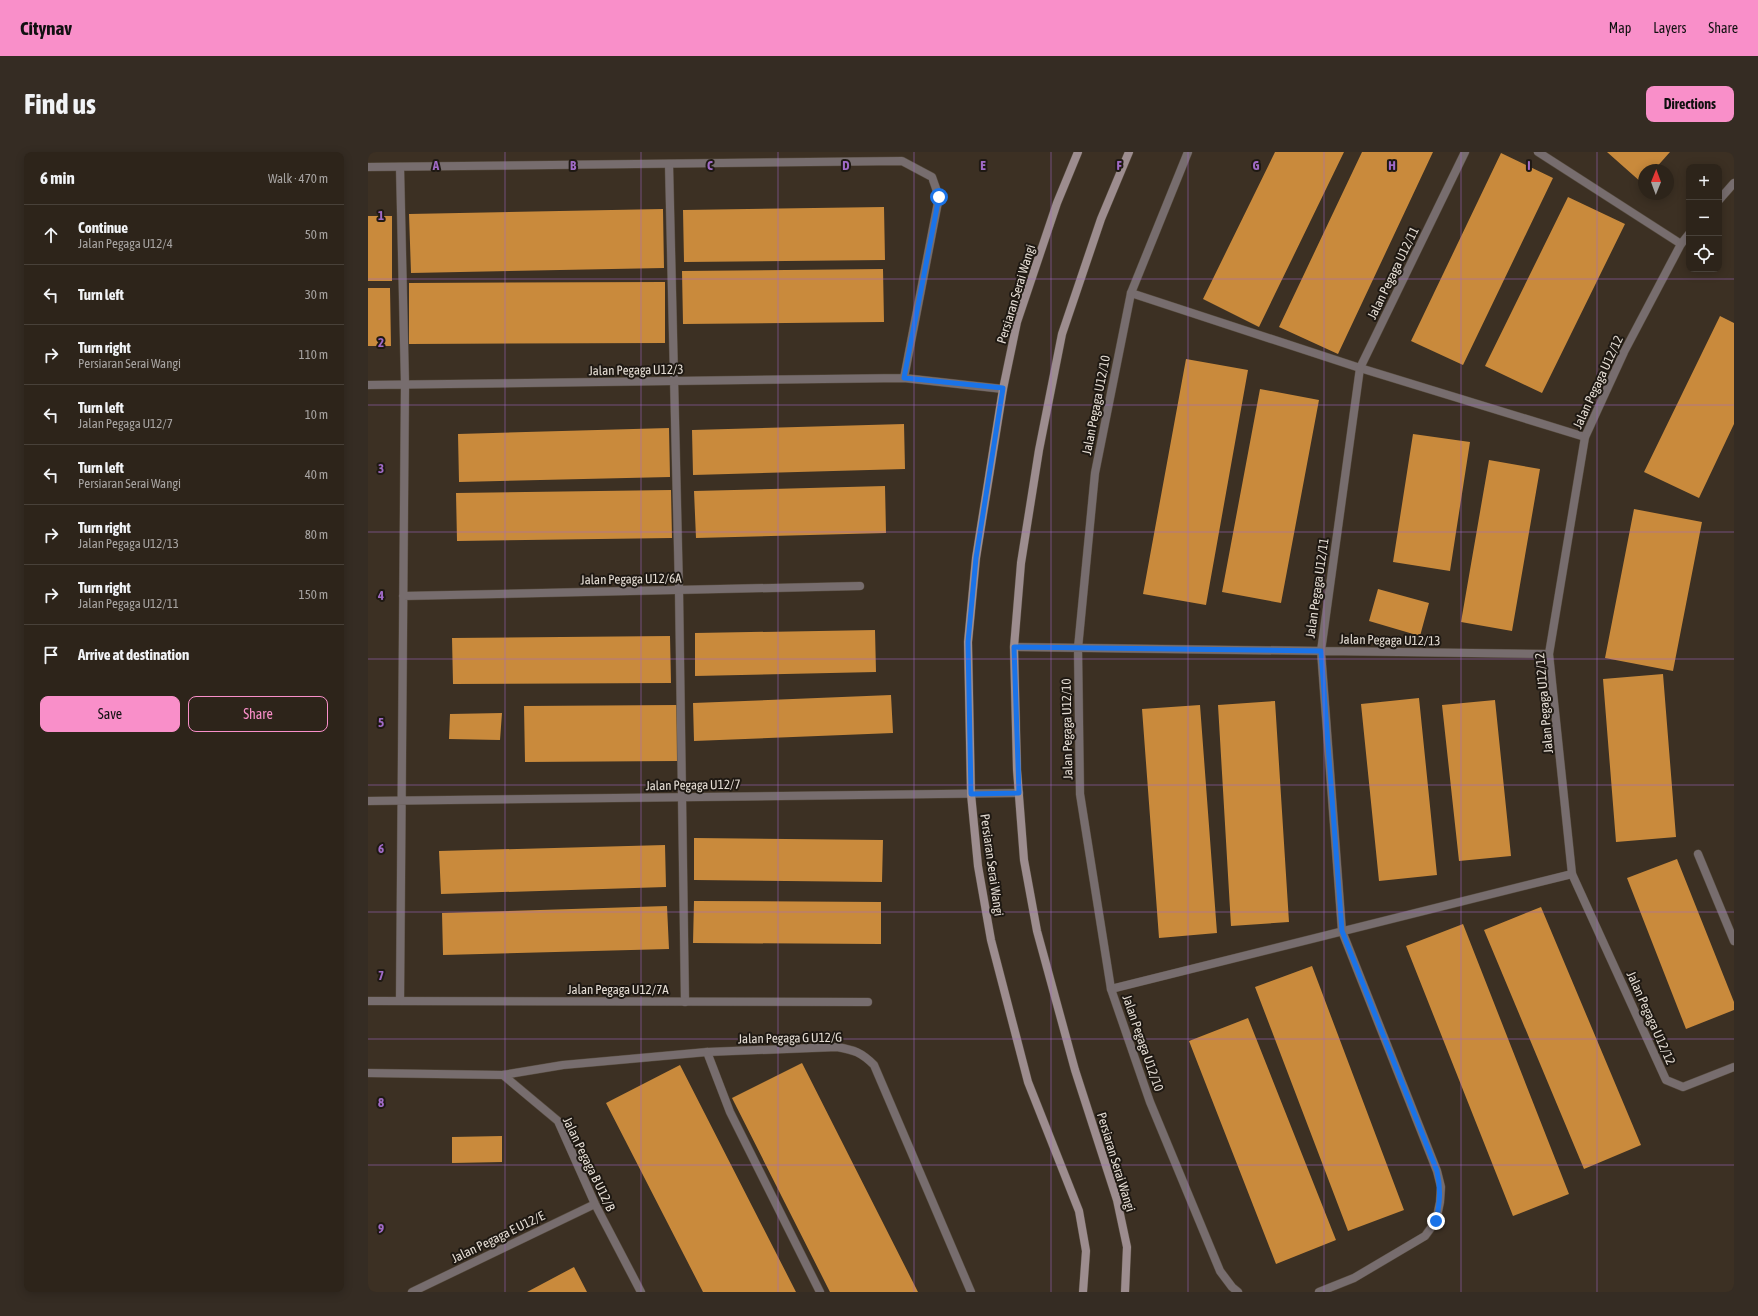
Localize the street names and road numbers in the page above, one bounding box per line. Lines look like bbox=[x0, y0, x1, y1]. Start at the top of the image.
street label: Jalan Pegaga U12/11 bbox=[1364, 224, 1422, 322]
street label: Persiaran Serai Wangi bbox=[994, 243, 1038, 345]
street label: Jalan Pegaga U12/12 bbox=[1570, 333, 1626, 431]
street label: Jalan Pegaga U12/10 bbox=[1079, 354, 1113, 456]
street label: Jalan Pegaga U12/3 bbox=[588, 362, 684, 378]
street label: Jalan Pegaga U12/11 bbox=[1303, 537, 1331, 639]
street label: Jalan Pegaga U12/6A bbox=[580, 571, 682, 587]
street label: Jalan Pegaga U12/13 bbox=[1339, 632, 1441, 648]
street label: Jalan Pegaga U12/12 bbox=[1532, 652, 1556, 754]
street label: Jalan Pegaga U12/10 bbox=[1059, 678, 1075, 780]
street label: Jalan Pegaga U12/7 bbox=[645, 777, 741, 793]
street label: Persiaran Serai Wangi bbox=[977, 813, 1007, 917]
street label: Jalan Pegaga U12/12 bbox=[1624, 969, 1678, 1067]
street label: Jalan Pegaga U12/7A bbox=[567, 982, 669, 997]
street label: Jalan Pegaga U12/10 bbox=[1119, 993, 1167, 1093]
street label: Jalan Pegaga G U12/G bbox=[738, 1030, 842, 1046]
street label: Persiaran Serai Wangi bbox=[1094, 1111, 1138, 1213]
street label: Jalan Pegaga B U12/B bbox=[560, 1114, 619, 1214]
street label: Jalan Pegaga E U12/E bbox=[449, 1208, 547, 1266]

